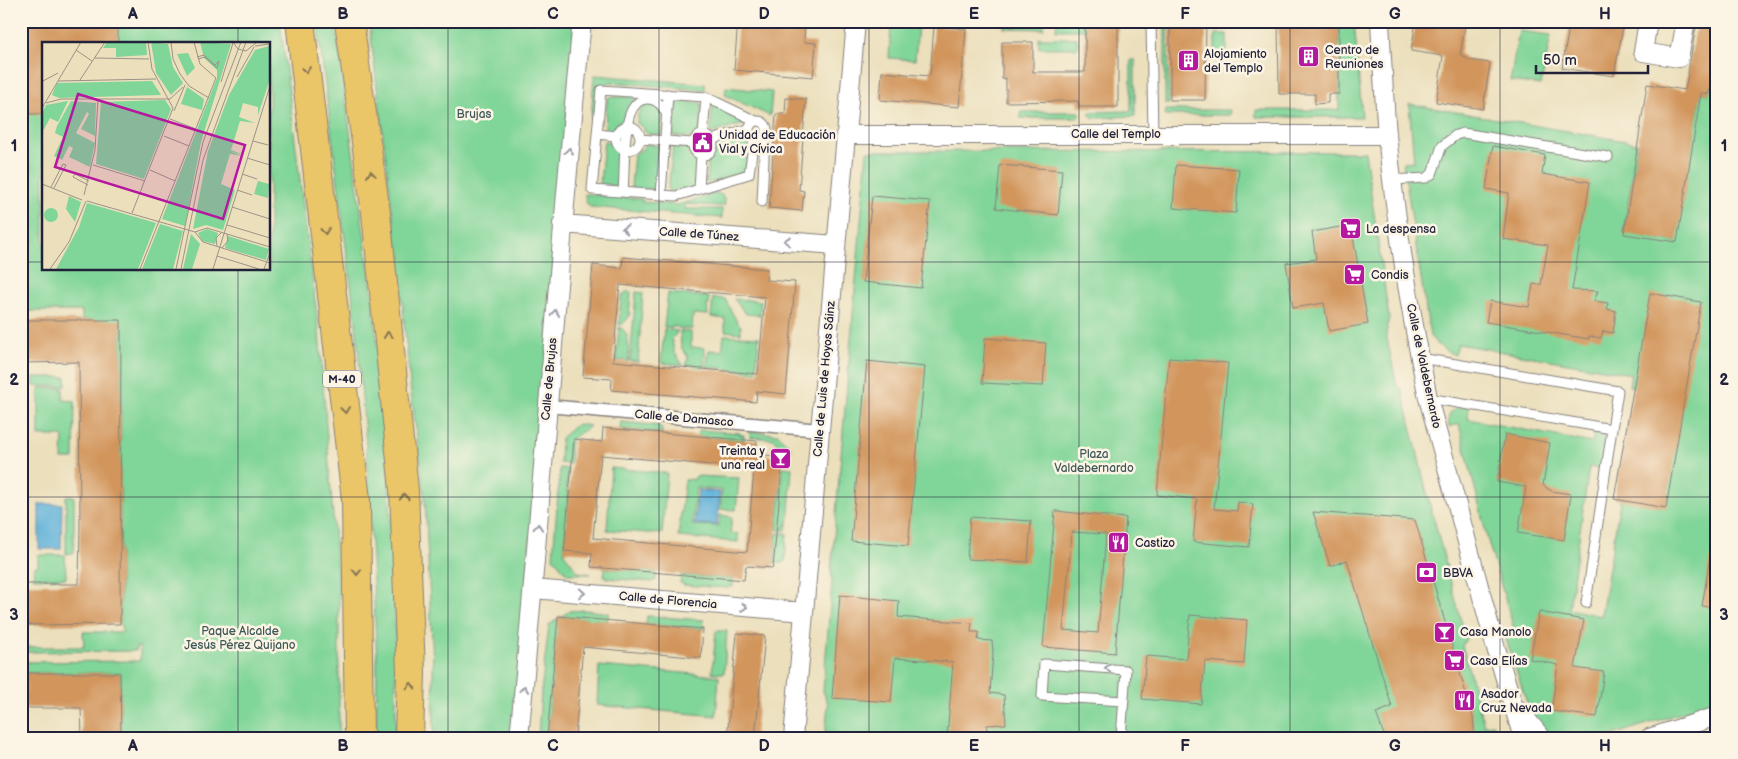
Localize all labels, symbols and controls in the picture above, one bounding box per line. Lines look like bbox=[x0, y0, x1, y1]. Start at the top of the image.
text: A bbox=[127, 5, 138, 24]
text: B bbox=[337, 5, 349, 24]
text: C bbox=[547, 5, 559, 24]
text: D bbox=[758, 5, 770, 24]
text: E bbox=[969, 5, 979, 24]
text: F bbox=[1180, 5, 1190, 24]
text: G bbox=[1389, 5, 1401, 24]
text: H bbox=[1599, 5, 1611, 24]
inset map bbox=[42, 42, 270, 270]
scale bar bbox=[1536, 42, 1648, 74]
place label: Centro de Reuniones bbox=[1325, 43, 1384, 72]
building icon: Centro de Reuniones bbox=[1297, 45, 1321, 69]
place label: Alojamiento del Templo bbox=[1204, 47, 1267, 76]
building icon: Alojamiento del Templo bbox=[1176, 49, 1200, 73]
text: 50 m bbox=[1543, 51, 1577, 70]
one-way arrow bbox=[300, 66, 311, 74]
park label: Brujas bbox=[457, 107, 491, 122]
street label: Calle del Templo bbox=[1071, 127, 1161, 142]
place label: Unidad de Educación Vial y Cívica bbox=[719, 128, 836, 157]
public building icon: Unidad de Educación Vial y Cívica bbox=[691, 130, 715, 154]
text: 1 bbox=[11, 137, 17, 156]
text: 1 bbox=[1721, 137, 1727, 156]
one-way arrow bbox=[563, 147, 574, 155]
one-way arrow bbox=[366, 170, 376, 178]
supermarket icon: La despensa bbox=[1338, 217, 1362, 241]
place label: La despensa bbox=[1366, 222, 1436, 237]
one-way arrow bbox=[621, 223, 629, 234]
street label: Calle de Túnez bbox=[658, 224, 740, 245]
one-way arrow bbox=[319, 227, 330, 235]
one-way arrow bbox=[783, 236, 791, 247]
supermarket icon: Condis bbox=[1343, 263, 1367, 287]
place label: Condis bbox=[1371, 268, 1409, 283]
street label: Calle de Luis de Hoyos Sáinz bbox=[810, 300, 839, 458]
street label: Calle de Valdebernardo bbox=[1403, 302, 1444, 430]
one-way arrow bbox=[549, 309, 560, 317]
one-way arrow bbox=[383, 331, 394, 339]
street label: Calle de Brujas bbox=[538, 337, 561, 421]
road number: M-40 bbox=[323, 370, 361, 388]
text: 2 bbox=[9, 371, 19, 390]
text: 2 bbox=[1719, 371, 1729, 390]
one-way arrow bbox=[339, 406, 350, 414]
street label: Calle de Damasco bbox=[634, 407, 734, 430]
place label: Treinta y una real bbox=[719, 444, 766, 473]
bar icon: Treinta y una real bbox=[769, 446, 793, 470]
park label: Plaza Valdebernardo bbox=[1054, 447, 1134, 476]
one-way arrow bbox=[399, 493, 410, 501]
one-way arrow bbox=[532, 523, 543, 531]
restaurant icon: Castizo bbox=[1107, 531, 1131, 555]
place label: Castizo bbox=[1135, 536, 1175, 551]
bank icon: BBVA bbox=[1415, 561, 1439, 585]
place label: BBVA bbox=[1443, 566, 1473, 581]
one-way arrow bbox=[352, 568, 362, 576]
one-way arrow bbox=[578, 587, 586, 598]
street label: Calle de Florencia bbox=[618, 589, 718, 612]
one-way arrow bbox=[740, 601, 748, 612]
text: 3 bbox=[9, 606, 19, 625]
text: 3 bbox=[1719, 606, 1729, 625]
bar icon: Casa Manolo bbox=[1432, 620, 1456, 644]
park label: Paque Alcalde Jesús Pérez Quijano bbox=[184, 624, 296, 653]
place label: Casa Manolo bbox=[1460, 625, 1532, 640]
supermarket icon: Casa Elías bbox=[1442, 649, 1466, 673]
place label: Casa Elías bbox=[1470, 654, 1528, 669]
one-way arrow bbox=[1103, 663, 1111, 674]
one-way arrow bbox=[405, 682, 416, 690]
one-way arrow bbox=[518, 685, 529, 693]
place label: Asador Cruz Nevada bbox=[1481, 687, 1552, 716]
restaurant icon: Asador Cruz Nevada bbox=[1453, 689, 1477, 713]
text: A bbox=[127, 737, 138, 756]
text: B bbox=[337, 737, 349, 756]
text: C bbox=[547, 737, 559, 756]
text: D bbox=[758, 737, 770, 756]
text: E bbox=[969, 737, 979, 756]
text: F bbox=[1180, 737, 1190, 756]
text: G bbox=[1389, 737, 1401, 756]
text: H bbox=[1599, 737, 1611, 756]

